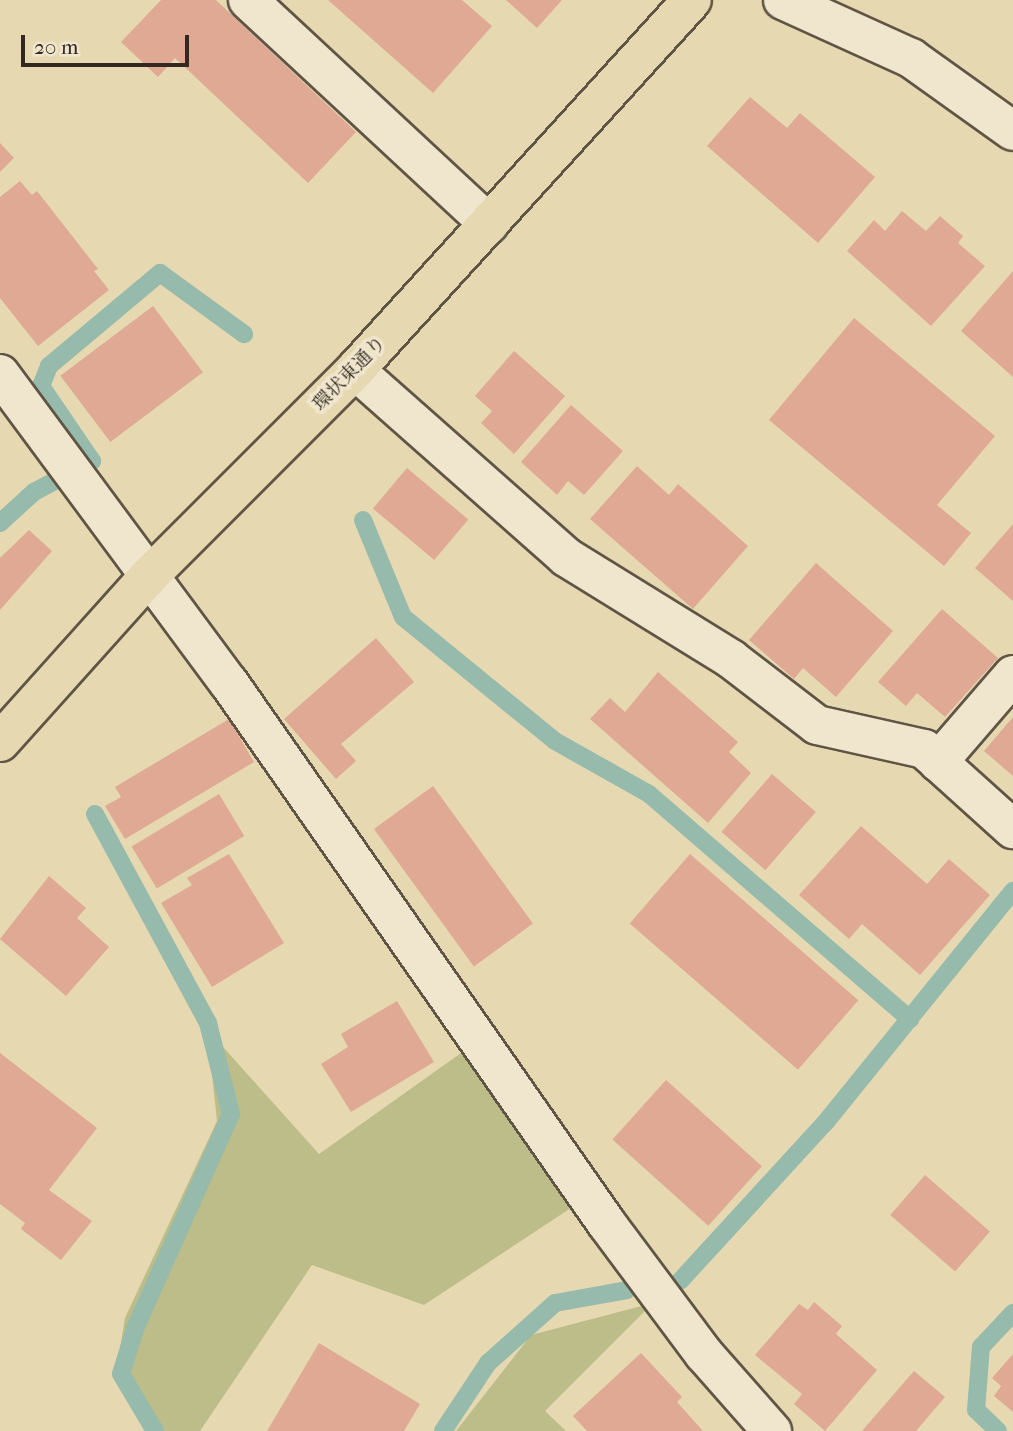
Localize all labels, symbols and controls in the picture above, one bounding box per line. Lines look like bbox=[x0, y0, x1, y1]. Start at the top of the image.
scale bar bbox=[24, 21, 192, 65]
text: 20 m bbox=[34, 35, 78, 59]
street label: 環状東通り bbox=[309, 332, 391, 416]

